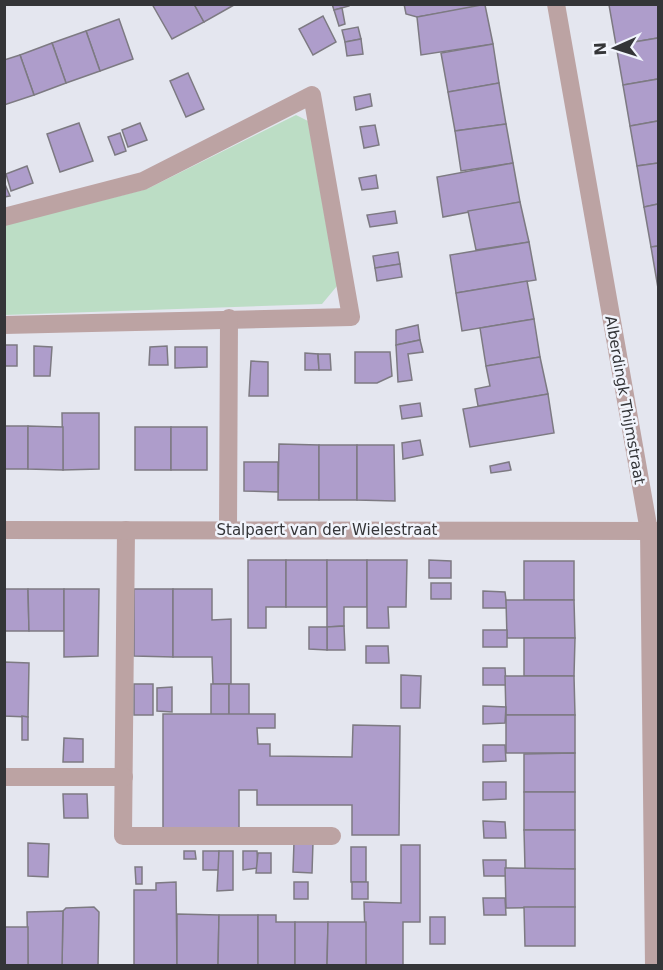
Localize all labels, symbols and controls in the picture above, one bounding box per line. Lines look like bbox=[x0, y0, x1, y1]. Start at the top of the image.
north arrow bbox=[585, 18, 645, 78]
text: N bbox=[591, 42, 610, 56]
street label: Alberdingk Thijmstraat bbox=[601, 314, 649, 486]
street label: Stalpaert van der Wielestraat bbox=[217, 521, 438, 539]

